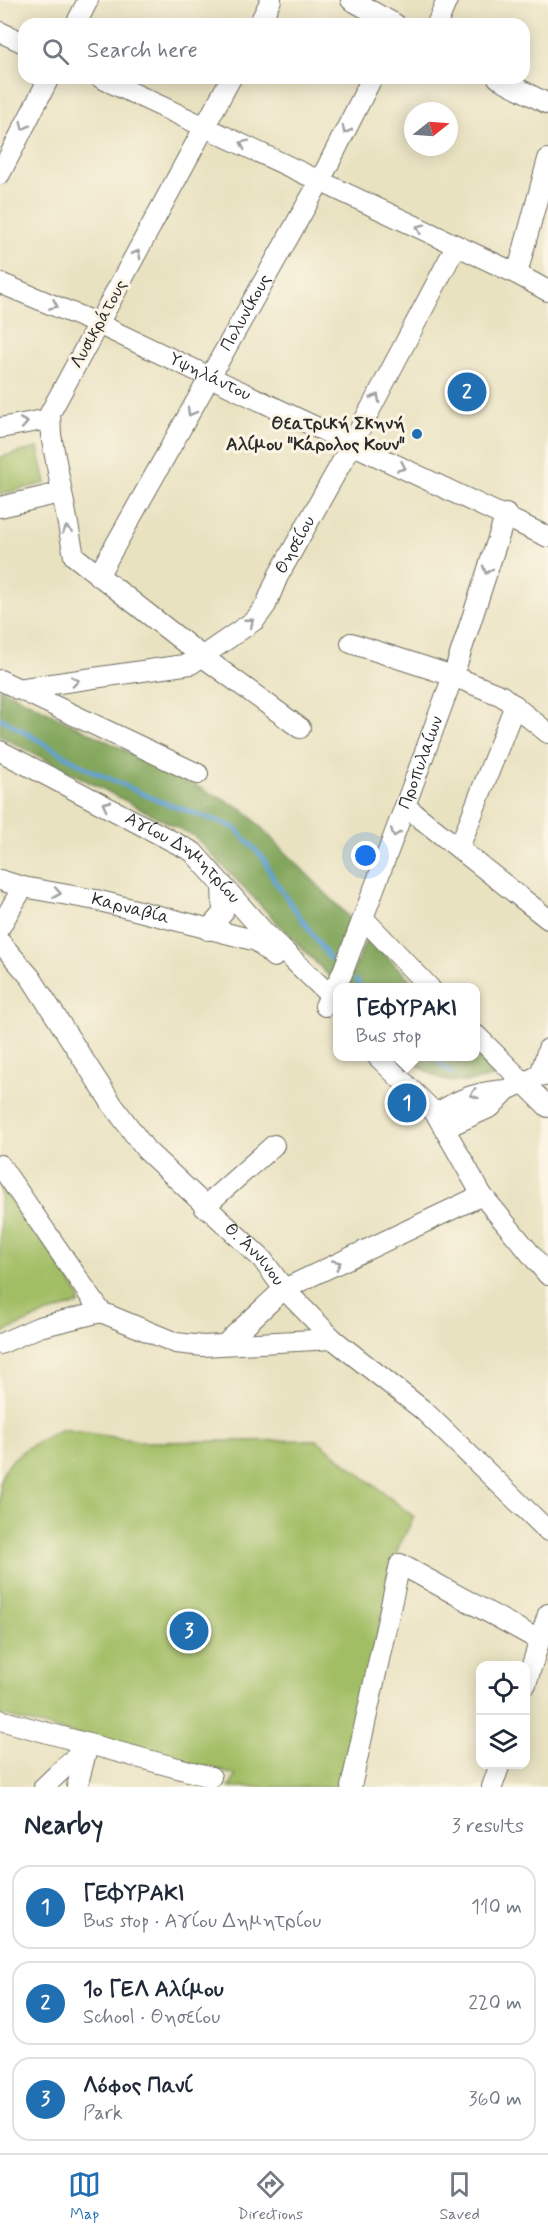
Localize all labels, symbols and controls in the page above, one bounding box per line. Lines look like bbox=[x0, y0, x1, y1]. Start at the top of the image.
search box bbox=[18, 18, 530, 84]
icon: search bbox=[39, 35, 72, 68]
text: Search here bbox=[87, 37, 198, 65]
north arrow bbox=[404, 102, 458, 156]
one-way arrow bbox=[20, 119, 32, 130]
one-way arrow bbox=[341, 124, 353, 135]
one-way arrow bbox=[240, 140, 251, 152]
one-way arrow bbox=[415, 224, 426, 236]
one-way arrow bbox=[130, 250, 141, 261]
street label: Πολυνίκους bbox=[215, 270, 277, 356]
street label: Λυσικράτους bbox=[65, 275, 133, 373]
one-way arrow bbox=[47, 298, 58, 310]
street label: Υψηλάντου bbox=[165, 347, 255, 407]
pin: 2 bbox=[448, 370, 486, 414]
one-way arrow bbox=[369, 394, 380, 405]
one-way arrow bbox=[187, 405, 198, 416]
place label: Θεατρική Σκηνή Αλίμου "Κάρολος Κουν" bbox=[226, 412, 405, 457]
one-way arrow bbox=[20, 418, 29, 430]
marker: Θεατρική Σκηνή Αλίμου "Κάρολος Κουν" bbox=[410, 427, 424, 441]
one-way arrow bbox=[396, 460, 407, 472]
street label: Θησείου bbox=[270, 512, 321, 578]
one-way arrow bbox=[61, 526, 74, 536]
one-way arrow bbox=[482, 564, 495, 575]
one-way arrow bbox=[243, 618, 254, 629]
one-way arrow bbox=[71, 675, 80, 687]
street label: Προπυλαίων bbox=[393, 713, 449, 812]
one-way arrow bbox=[101, 801, 112, 813]
street label: Αγίου Δημητρίου bbox=[121, 806, 246, 909]
one-way arrow bbox=[390, 828, 403, 838]
your location bbox=[351, 841, 380, 870]
one-way arrow bbox=[52, 886, 62, 899]
street label: Καρναβία bbox=[89, 887, 172, 930]
popup bbox=[333, 983, 480, 1061]
text: ΓΕΦΥΡΑΚΙ bbox=[356, 995, 457, 1023]
text: Bus stop bbox=[356, 1023, 422, 1050]
pin: 1 bbox=[388, 1080, 426, 1126]
one-way arrow bbox=[470, 1087, 480, 1100]
street label: Θ. Άννινου bbox=[219, 1217, 290, 1291]
one-way arrow bbox=[331, 1259, 342, 1271]
pin: 3 bbox=[170, 1608, 208, 1654]
map controls bbox=[476, 1661, 530, 1769]
button: locate bbox=[476, 1661, 530, 1715]
button: layers bbox=[476, 1715, 530, 1769]
text: Nearby bbox=[24, 1809, 103, 1843]
text: 3 results bbox=[452, 1813, 524, 1840]
text: ΓΕΦΥΡΑΚΙ bbox=[83, 1880, 185, 1908]
text: 1 bbox=[41, 1894, 50, 1921]
text: 110 m bbox=[471, 1894, 522, 1921]
text: Bus stop · Αγίου Δημητρίου bbox=[83, 1908, 321, 1935]
text: 1ο ΓΕΛ Αλίμου bbox=[83, 1976, 224, 2004]
text: 2 bbox=[41, 1990, 50, 2017]
text: 220 m bbox=[468, 1990, 522, 2017]
text: School · Θησείου bbox=[83, 2004, 220, 2031]
text: Λόφος Πανί bbox=[83, 2072, 192, 2100]
text: 3 bbox=[41, 2086, 50, 2113]
text: 360 m bbox=[469, 2086, 522, 2113]
text: Park bbox=[83, 2100, 123, 2127]
tab: Map bbox=[68, 2168, 101, 2225]
tab: Directions bbox=[237, 2168, 303, 2225]
tab: Saved bbox=[439, 2168, 480, 2225]

